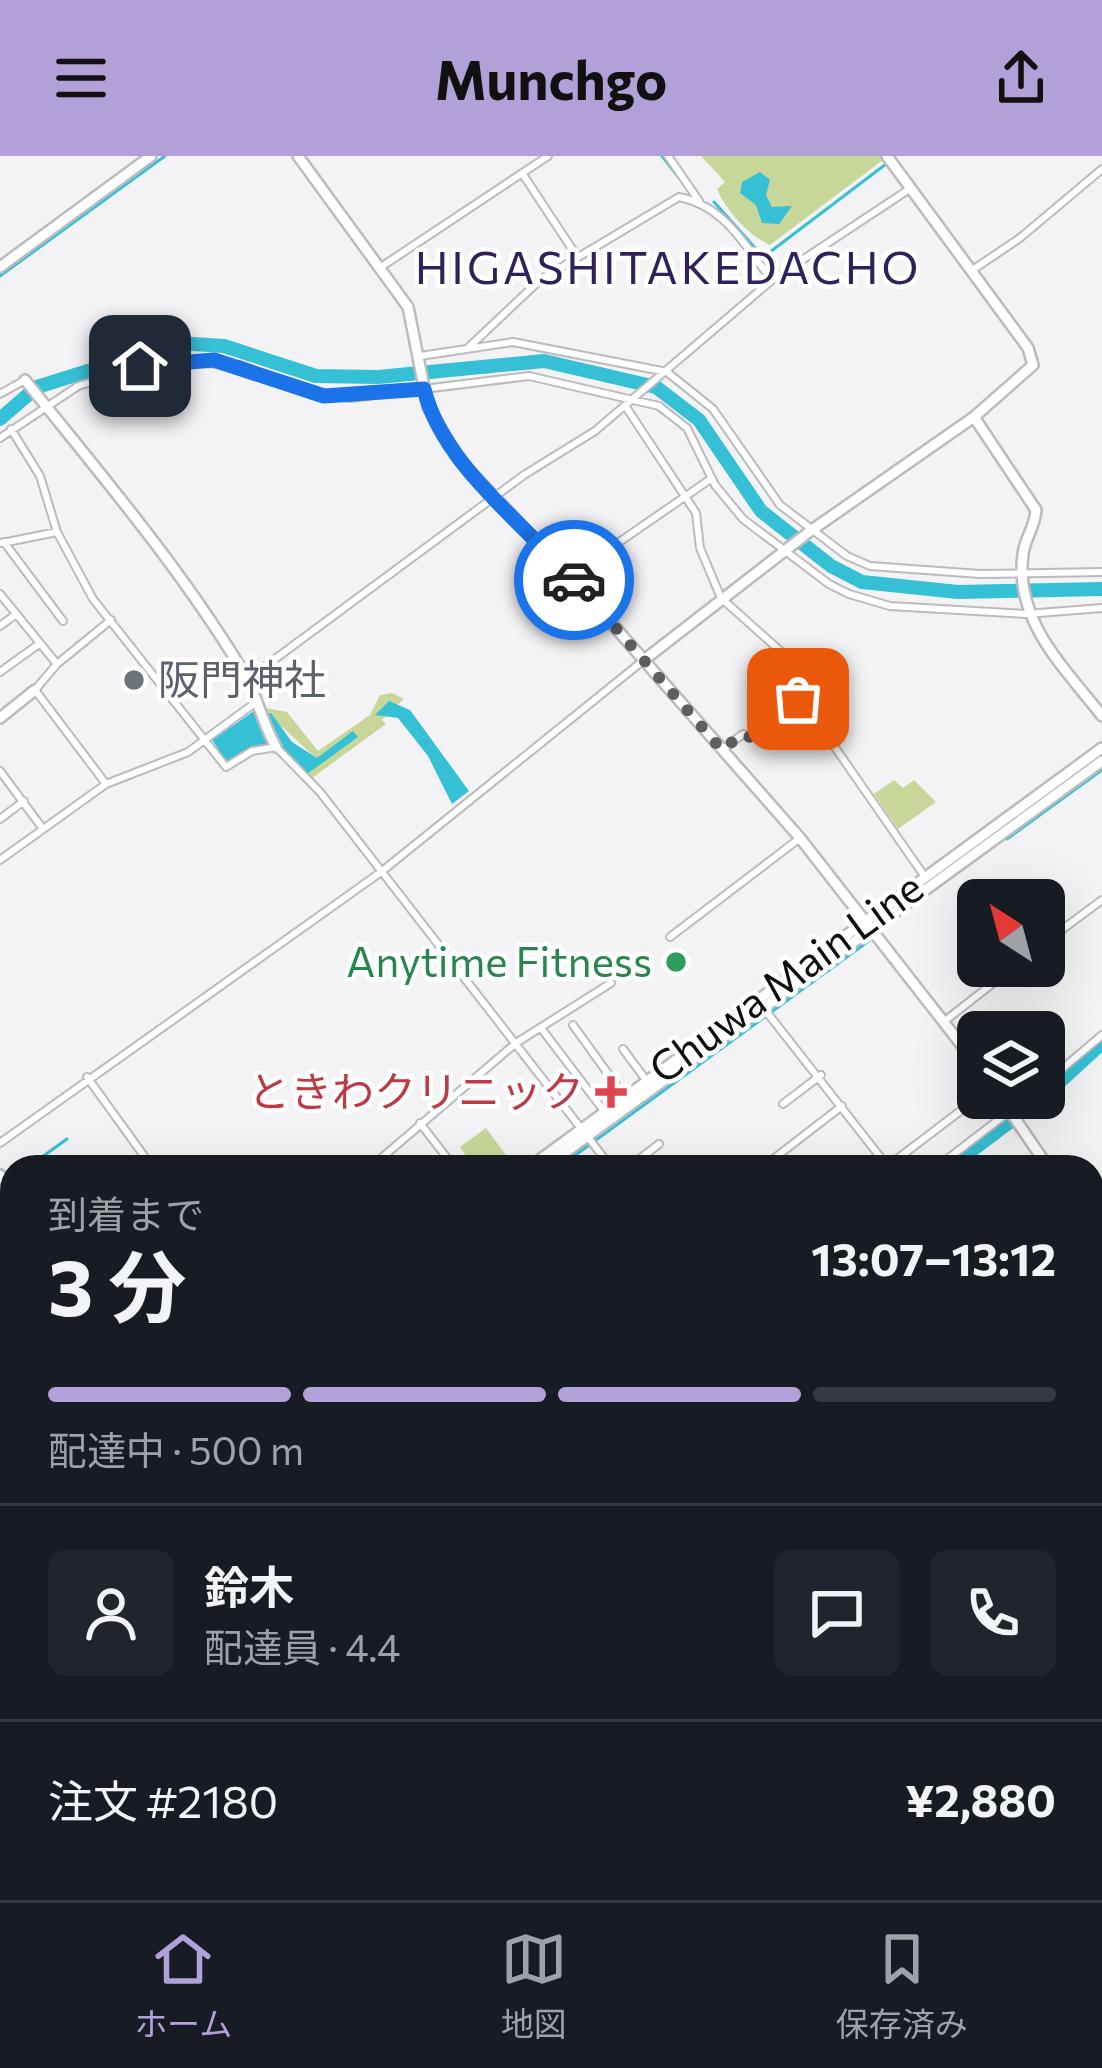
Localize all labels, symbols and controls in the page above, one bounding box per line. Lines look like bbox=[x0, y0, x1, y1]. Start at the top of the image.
icon: menu bbox=[48, 45, 114, 111]
text: Munchgo bbox=[435, 45, 667, 111]
icon: share bbox=[988, 45, 1054, 111]
district label: HIGASHITAKEDACHO bbox=[415, 238, 921, 293]
pin bbox=[89, 315, 191, 417]
icon: home bbox=[107, 333, 173, 399]
courier bbox=[514, 520, 634, 640]
icon: car bbox=[541, 547, 607, 613]
pin bbox=[747, 648, 849, 750]
place label: 阪門神社 bbox=[158, 652, 326, 704]
icon: bag bbox=[765, 666, 831, 732]
marker: 阪門神社 bbox=[121, 667, 147, 693]
street label: Chuwa Main Line bbox=[638, 860, 932, 1093]
north arrow bbox=[957, 879, 1065, 987]
map controls bbox=[957, 879, 1065, 1119]
place label: Anytime Fitness bbox=[346, 934, 652, 986]
marker: Anytime Fitness bbox=[663, 949, 689, 975]
button: layers bbox=[957, 1011, 1065, 1119]
place label: ときわクリニック bbox=[248, 1064, 584, 1116]
marker: ときわクリニック bbox=[595, 1076, 627, 1108]
text: 到着まで bbox=[48, 1189, 204, 1237]
text: 13:07–13:12 bbox=[811, 1230, 1056, 1285]
text: 3 分 bbox=[48, 1237, 186, 1332]
text: 配達中 · 500 m bbox=[48, 1425, 304, 1473]
button: person bbox=[48, 1550, 174, 1676]
button: chat bbox=[774, 1550, 900, 1676]
button: phone bbox=[930, 1550, 1056, 1676]
text: 鈴木 bbox=[204, 1558, 294, 1613]
text: 配達員 · 4.4 bbox=[204, 1622, 400, 1670]
text: ¥2,880 bbox=[905, 1771, 1056, 1826]
text: 注文 #2180 bbox=[48, 1772, 278, 1827]
tab: ホーム bbox=[134, 1926, 232, 2046]
tab: 地図 bbox=[501, 1926, 567, 2046]
tab: 保存済み bbox=[836, 1926, 968, 2046]

